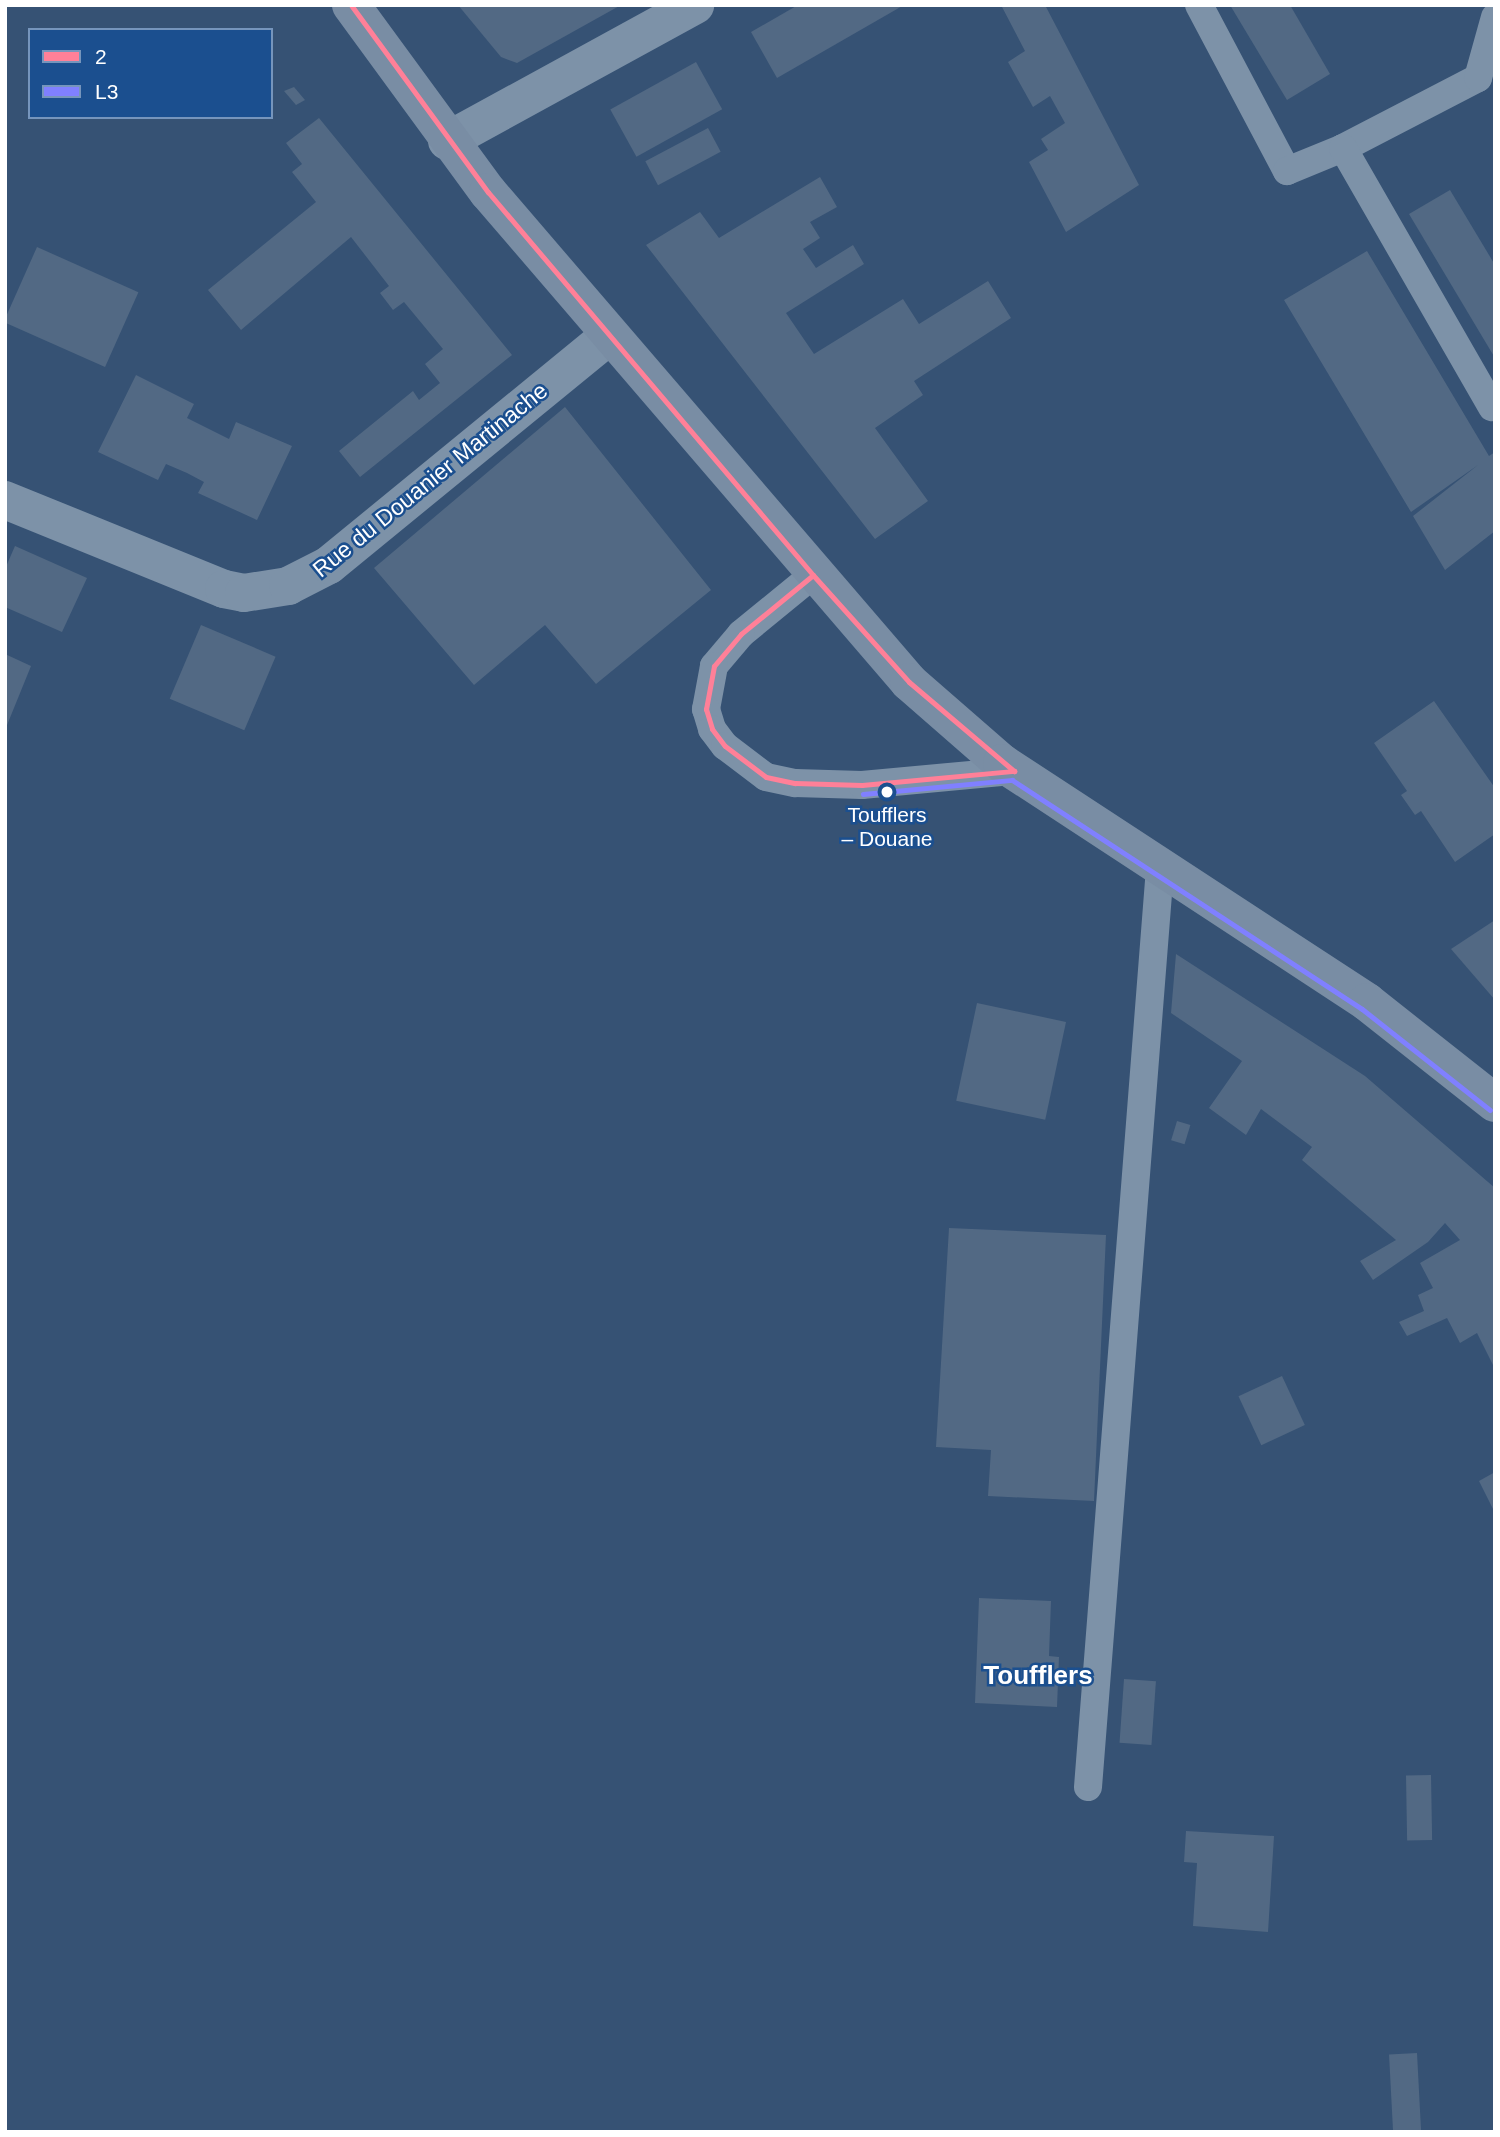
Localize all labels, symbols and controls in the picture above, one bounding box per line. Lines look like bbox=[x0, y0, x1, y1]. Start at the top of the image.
legend bbox=[28, 28, 273, 119]
text: 2 bbox=[95, 45, 107, 68]
text: L3 bbox=[95, 80, 118, 103]
street label: Rue du Douanier Martinache bbox=[307, 377, 553, 583]
marker: Toufflers – Douane bbox=[880, 785, 894, 799]
place label: Toufflers – Douane bbox=[841, 802, 933, 852]
district label: Toufflers bbox=[983, 1660, 1093, 1692]

